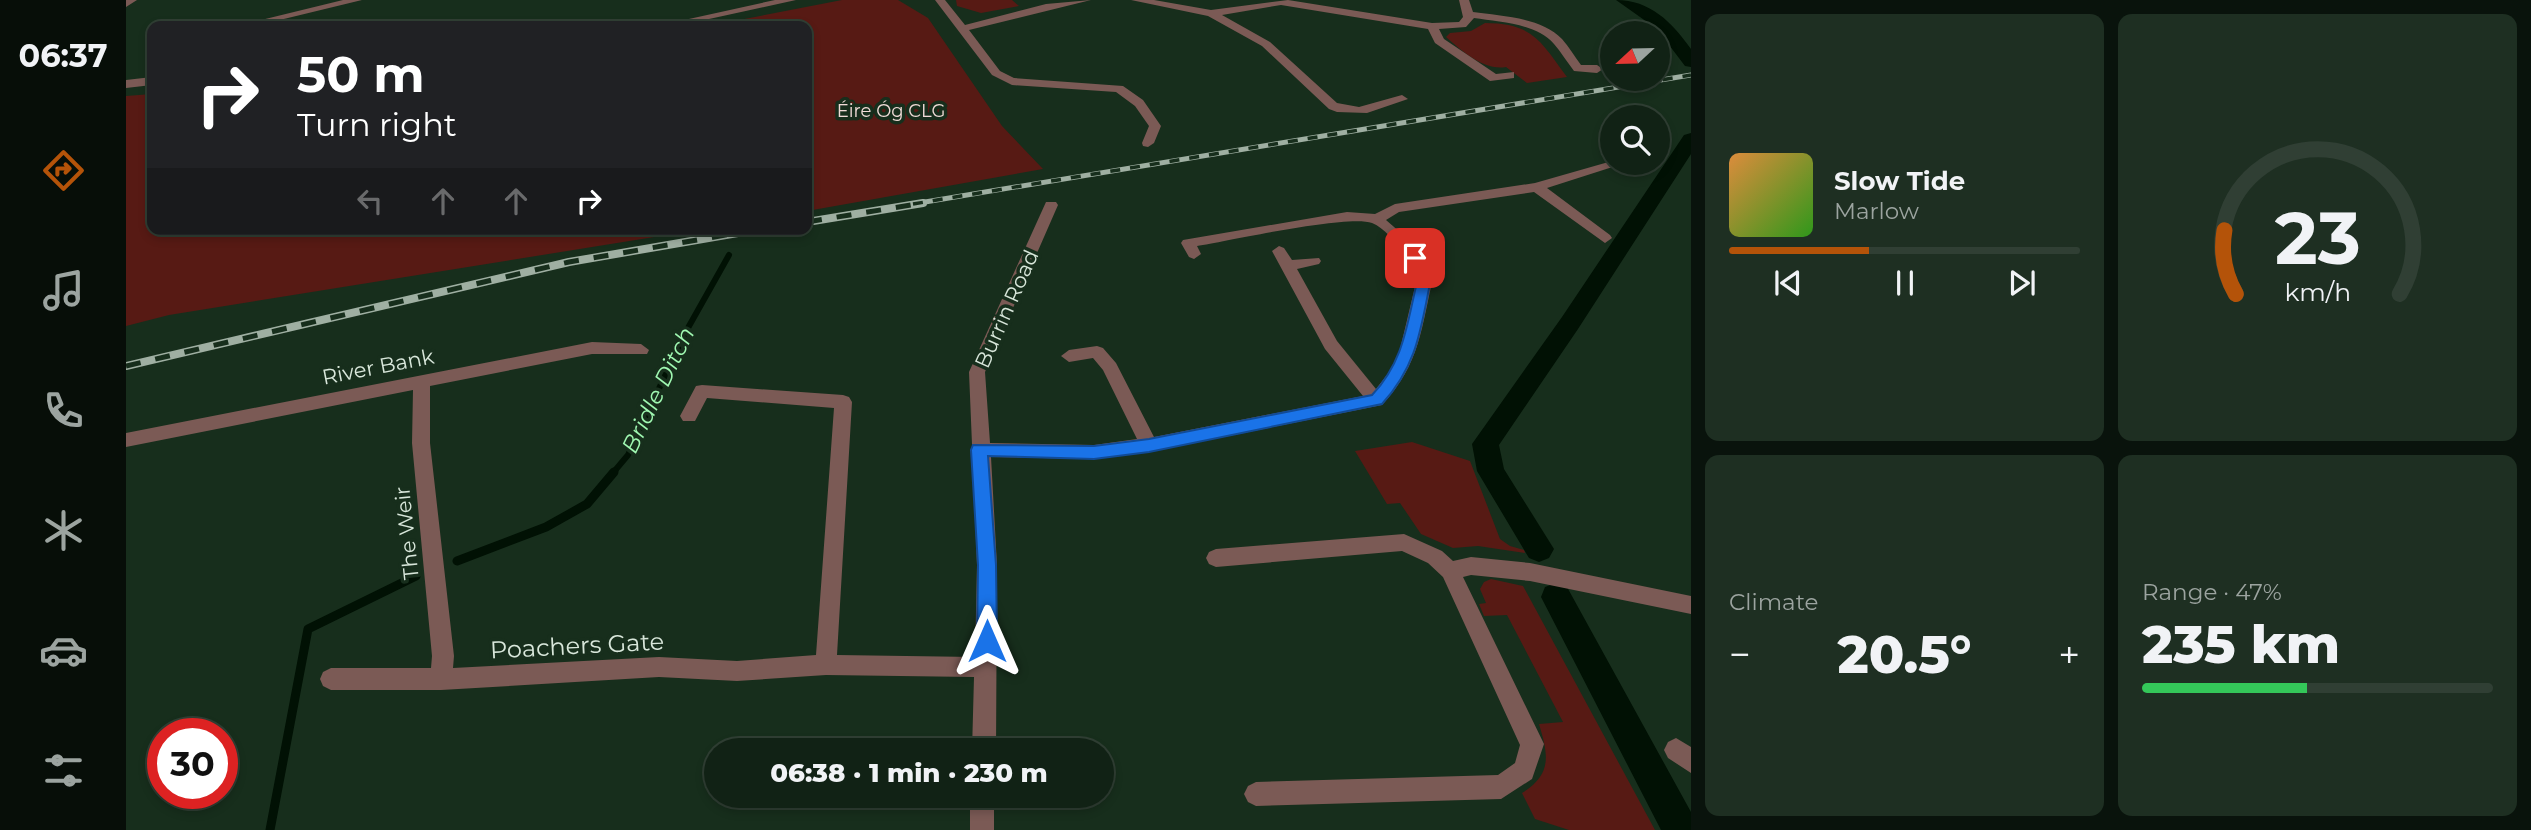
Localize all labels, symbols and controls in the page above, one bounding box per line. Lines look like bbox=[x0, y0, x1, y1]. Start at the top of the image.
north arrow bbox=[1600, 21, 1670, 91]
map controls bbox=[1600, 21, 1670, 175]
text: 06:37 bbox=[18, 36, 108, 75]
text: 50 m bbox=[297, 45, 425, 104]
icon: right bbox=[182, 49, 273, 140]
park label: Éire Óg CLG bbox=[837, 100, 945, 122]
text: Turn right bbox=[297, 105, 457, 144]
button: search bbox=[1600, 105, 1670, 175]
icon: directions bbox=[39, 146, 88, 195]
text: Slow Tide bbox=[1834, 165, 1965, 197]
icon: left bbox=[351, 182, 389, 220]
icon: ahead bbox=[424, 182, 462, 220]
icon: ahead bbox=[497, 182, 535, 220]
icon: right bbox=[570, 182, 608, 220]
text: 23 bbox=[2274, 194, 2361, 282]
text: Marlow bbox=[1834, 197, 1919, 225]
pin bbox=[1385, 228, 1445, 288]
icon: arrive bbox=[1396, 239, 1434, 277]
street label: Burrin Road bbox=[969, 246, 1044, 372]
icon: previous bbox=[1769, 264, 1807, 302]
icon: pause bbox=[1886, 264, 1924, 302]
icon: next bbox=[2003, 264, 2041, 302]
icon: music bbox=[39, 266, 88, 315]
text: km/h bbox=[2284, 277, 2351, 307]
water label: Bridle Ditch bbox=[615, 322, 701, 458]
street label: River Bank bbox=[320, 343, 436, 390]
icon: phone bbox=[39, 386, 88, 435]
street label: The Weir bbox=[389, 485, 424, 581]
icon: climate bbox=[39, 506, 88, 555]
text: Range · 47% bbox=[2142, 578, 2282, 606]
text: Climate bbox=[1729, 588, 1818, 616]
position arrow bbox=[950, 604, 1024, 678]
text: 235 km bbox=[2142, 613, 2340, 676]
text: 20.5° bbox=[1838, 623, 1971, 686]
icon: car bbox=[39, 626, 88, 675]
street label: Poachers Gate bbox=[489, 626, 665, 665]
text: − bbox=[1729, 631, 1751, 678]
text: + bbox=[2058, 631, 2080, 678]
speed limit sign: 30 bbox=[147, 718, 238, 809]
icon: filters bbox=[39, 746, 88, 795]
text: 06:38 · 1 min · 230 m bbox=[770, 757, 1048, 789]

